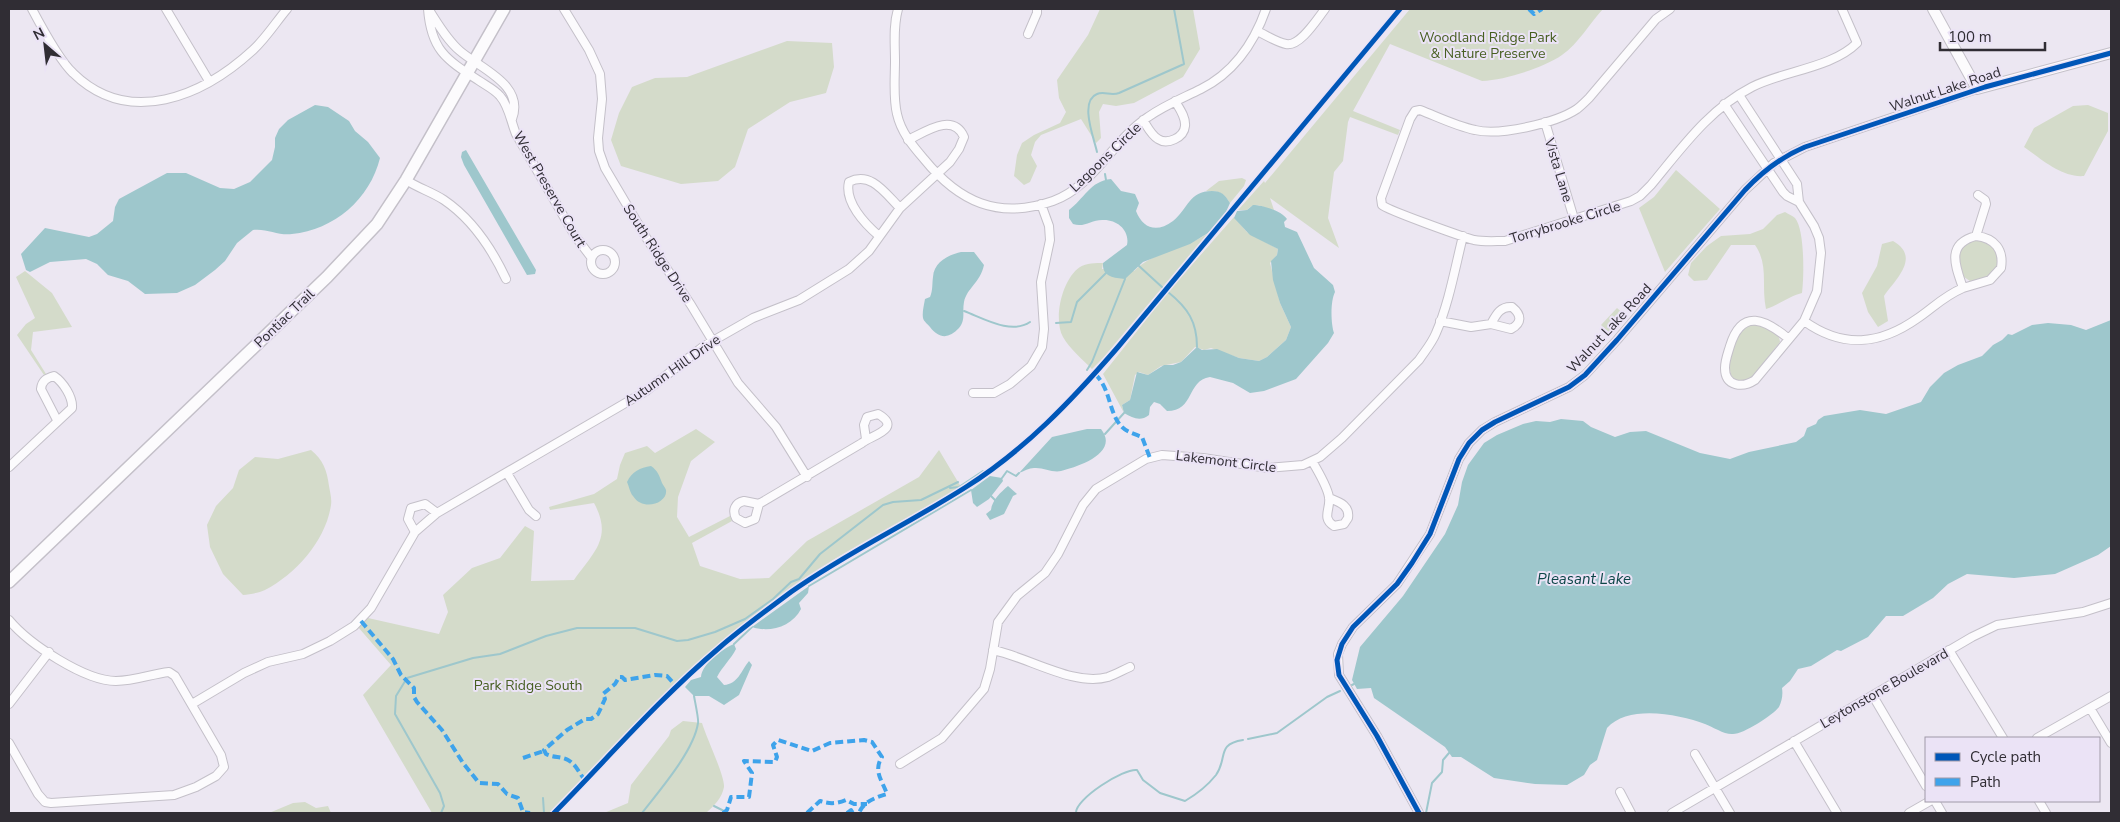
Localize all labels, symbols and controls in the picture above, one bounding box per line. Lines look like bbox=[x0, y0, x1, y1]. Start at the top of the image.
north arrow bbox=[20, 20, 70, 70]
scale bar bbox=[1940, 20, 2045, 52]
text: N bbox=[30, 23, 48, 45]
text: 100 m bbox=[1948, 27, 1992, 47]
park label: Woodland Ridge Park & Nature Preserve bbox=[1419, 28, 1558, 63]
street label: Walnut Lake Road bbox=[1887, 63, 2003, 116]
street label: Lagoons Circle bbox=[1065, 118, 1145, 196]
street label: West Preserve Court bbox=[509, 128, 591, 251]
street label: Vista Lane bbox=[1540, 135, 1577, 204]
street label: Torrybrooke Circle bbox=[1507, 197, 1623, 248]
street label: South Ridge Drive bbox=[619, 200, 697, 306]
street label: Walnut Lake Road bbox=[1563, 279, 1656, 377]
street label: Pontiac Trail bbox=[250, 284, 319, 352]
street label: Autumn Hill Drive bbox=[620, 330, 724, 411]
street label: Lakemont Circle bbox=[1175, 446, 1277, 477]
water label: Pleasant Lake bbox=[1537, 569, 1631, 589]
street label: Leytonstone Boulevard bbox=[1817, 644, 1952, 733]
park label: Park Ridge South bbox=[474, 676, 582, 695]
legend bbox=[1925, 737, 2100, 802]
text: Cycle path bbox=[1970, 747, 2041, 767]
text: Path bbox=[1970, 772, 2001, 792]

